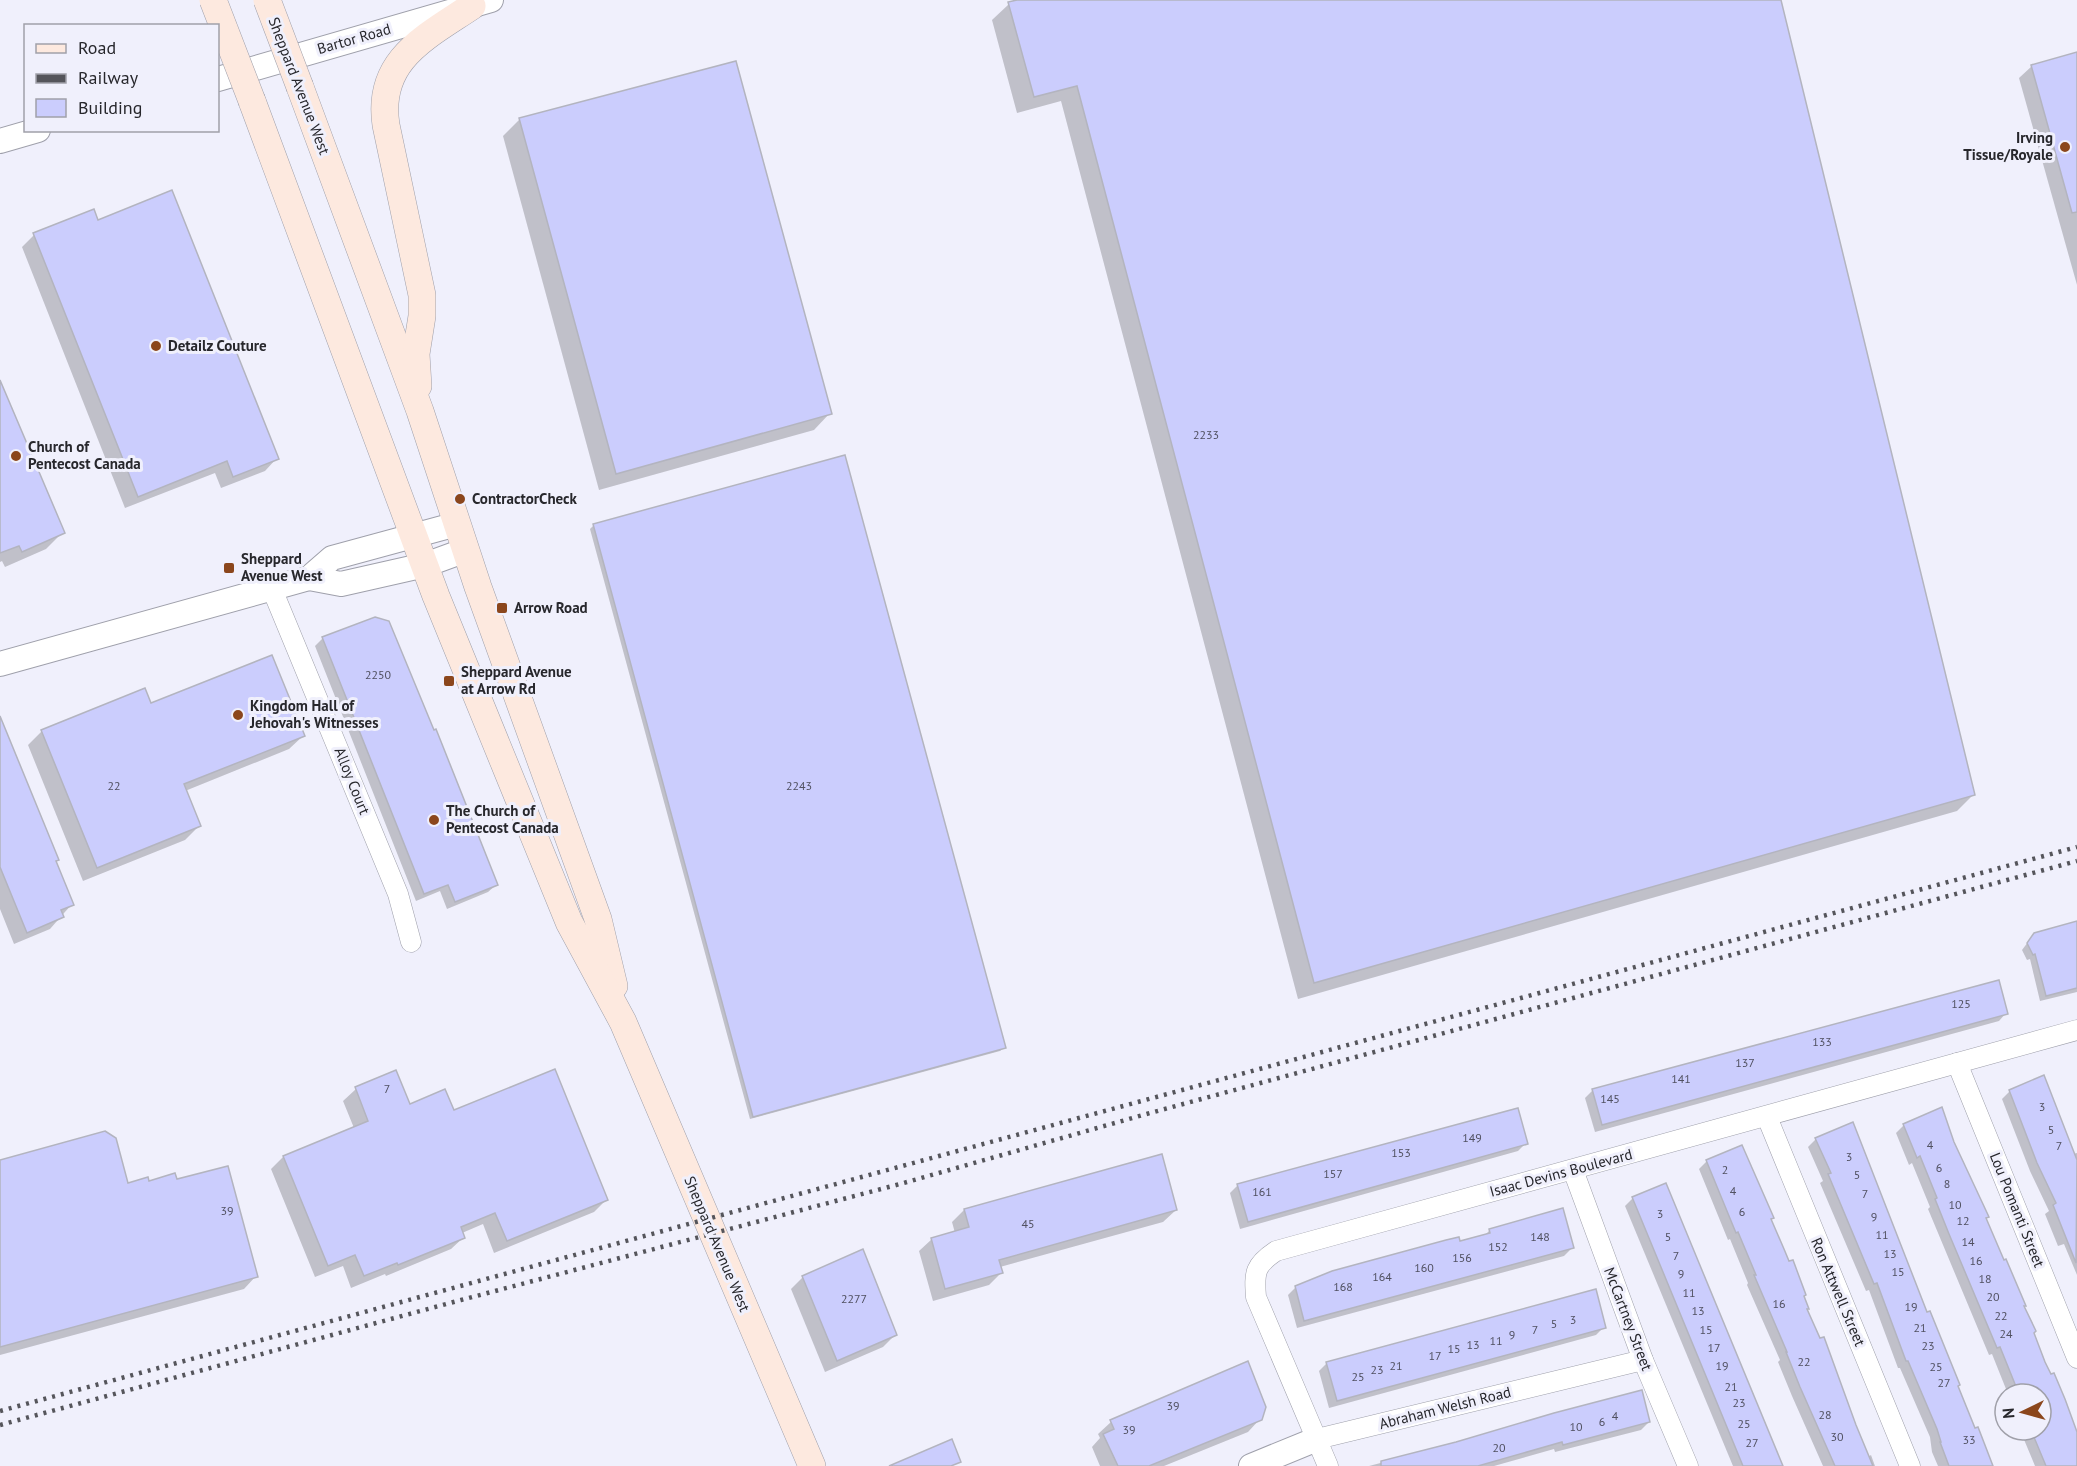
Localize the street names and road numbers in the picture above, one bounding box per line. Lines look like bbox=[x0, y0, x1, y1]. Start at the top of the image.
street label: Sheppard Avenue West bbox=[265, 14, 334, 157]
street label: Bartor Road bbox=[315, 19, 393, 58]
street label: Alloy Court bbox=[330, 744, 375, 817]
street label: Isaac Devins Boulevard bbox=[1487, 1144, 1634, 1201]
street label: Lou Pomanti Street bbox=[1986, 1150, 2049, 1270]
street label: Sheppard Avenue West bbox=[680, 1173, 755, 1314]
street label: Ron Attwell Street bbox=[1807, 1235, 1870, 1349]
street label: McCartney Street bbox=[1600, 1264, 1657, 1373]
street label: Abraham Welsh Road bbox=[1377, 1382, 1513, 1433]

